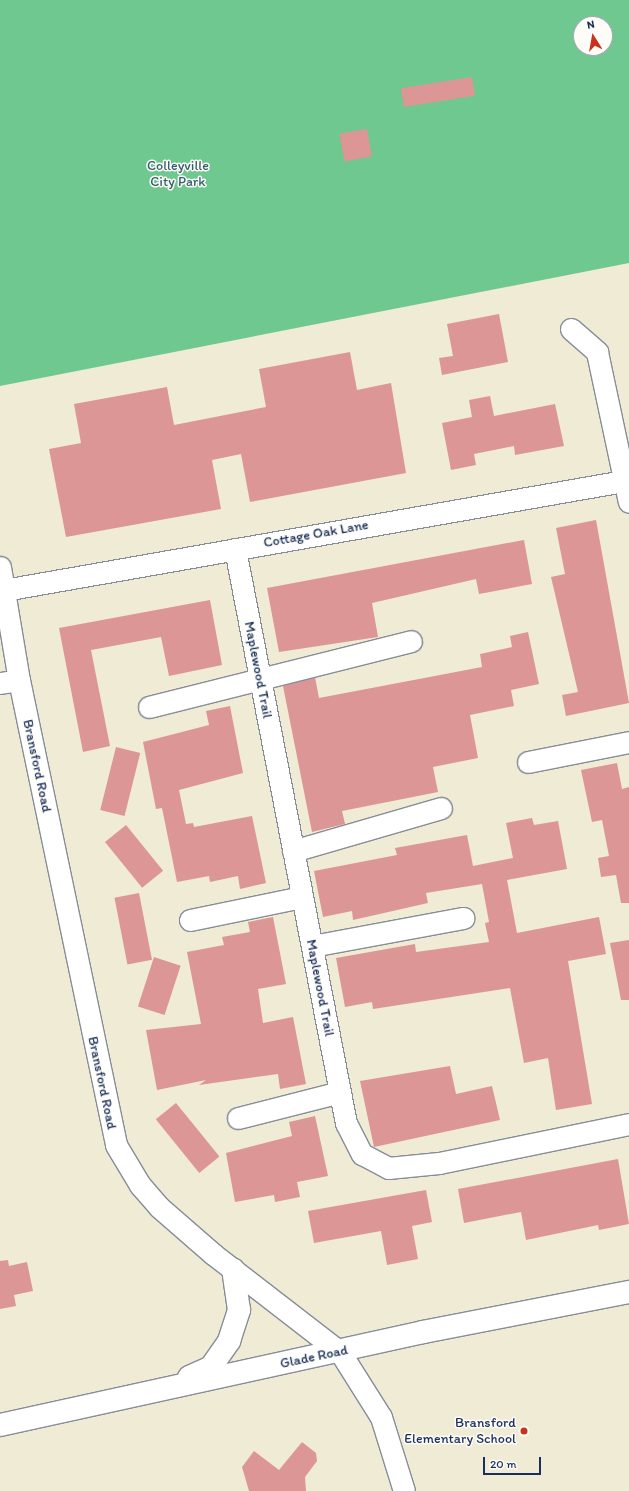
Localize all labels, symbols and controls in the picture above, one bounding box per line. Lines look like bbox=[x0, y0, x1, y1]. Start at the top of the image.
north arrow bbox=[573, 16, 613, 56]
text: N bbox=[586, 18, 596, 32]
park label: Colleyville City Park bbox=[147, 158, 209, 190]
street label: Cottage Oak Lane bbox=[262, 516, 370, 552]
street label: Maplewood Trail bbox=[240, 620, 276, 720]
street label: Bransford Road bbox=[19, 718, 55, 814]
street label: Maplewood Trail bbox=[302, 938, 338, 1038]
street label: Bransford Road bbox=[84, 1035, 120, 1131]
street label: Glade Road bbox=[279, 1342, 349, 1372]
place label: Bransford Elementary School bbox=[404, 1415, 516, 1448]
marker: Bransford Elementary School bbox=[519, 1426, 529, 1436]
scale bar bbox=[485, 1449, 543, 1475]
text: 20 m bbox=[490, 1457, 517, 1471]

